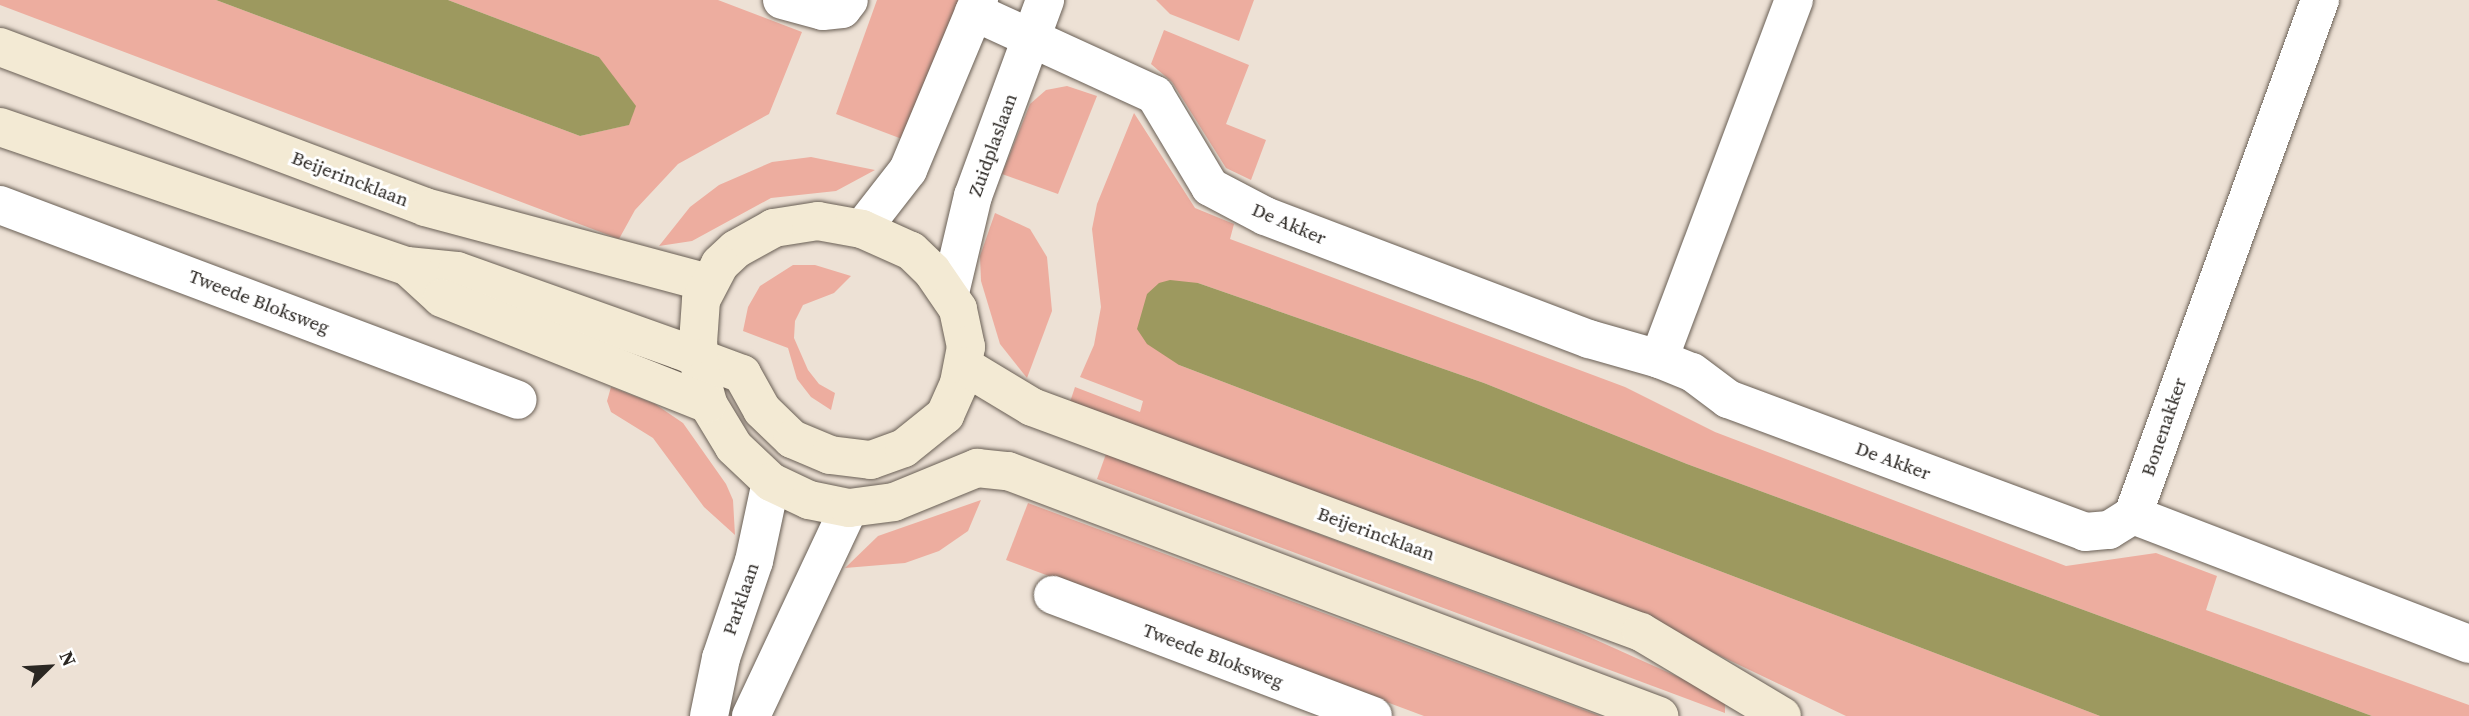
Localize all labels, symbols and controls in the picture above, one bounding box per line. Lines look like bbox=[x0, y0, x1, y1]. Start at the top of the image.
street label: Zuidplaslaan bbox=[964, 90, 1022, 200]
street label: Beijerincklaan bbox=[288, 146, 412, 212]
street label: De Akker bbox=[1248, 198, 1330, 250]
street label: Tweede Bloksweg bbox=[185, 265, 333, 339]
street label: Bonenakker bbox=[2136, 375, 2192, 479]
street label: De Akker bbox=[1852, 437, 1934, 485]
street label: Beijerincklaan bbox=[1314, 502, 1438, 566]
street label: Parklaan bbox=[718, 560, 764, 638]
street label: Tweede Bloksweg bbox=[1139, 619, 1287, 693]
north arrow bbox=[14, 632, 84, 702]
text: N bbox=[53, 647, 83, 670]

